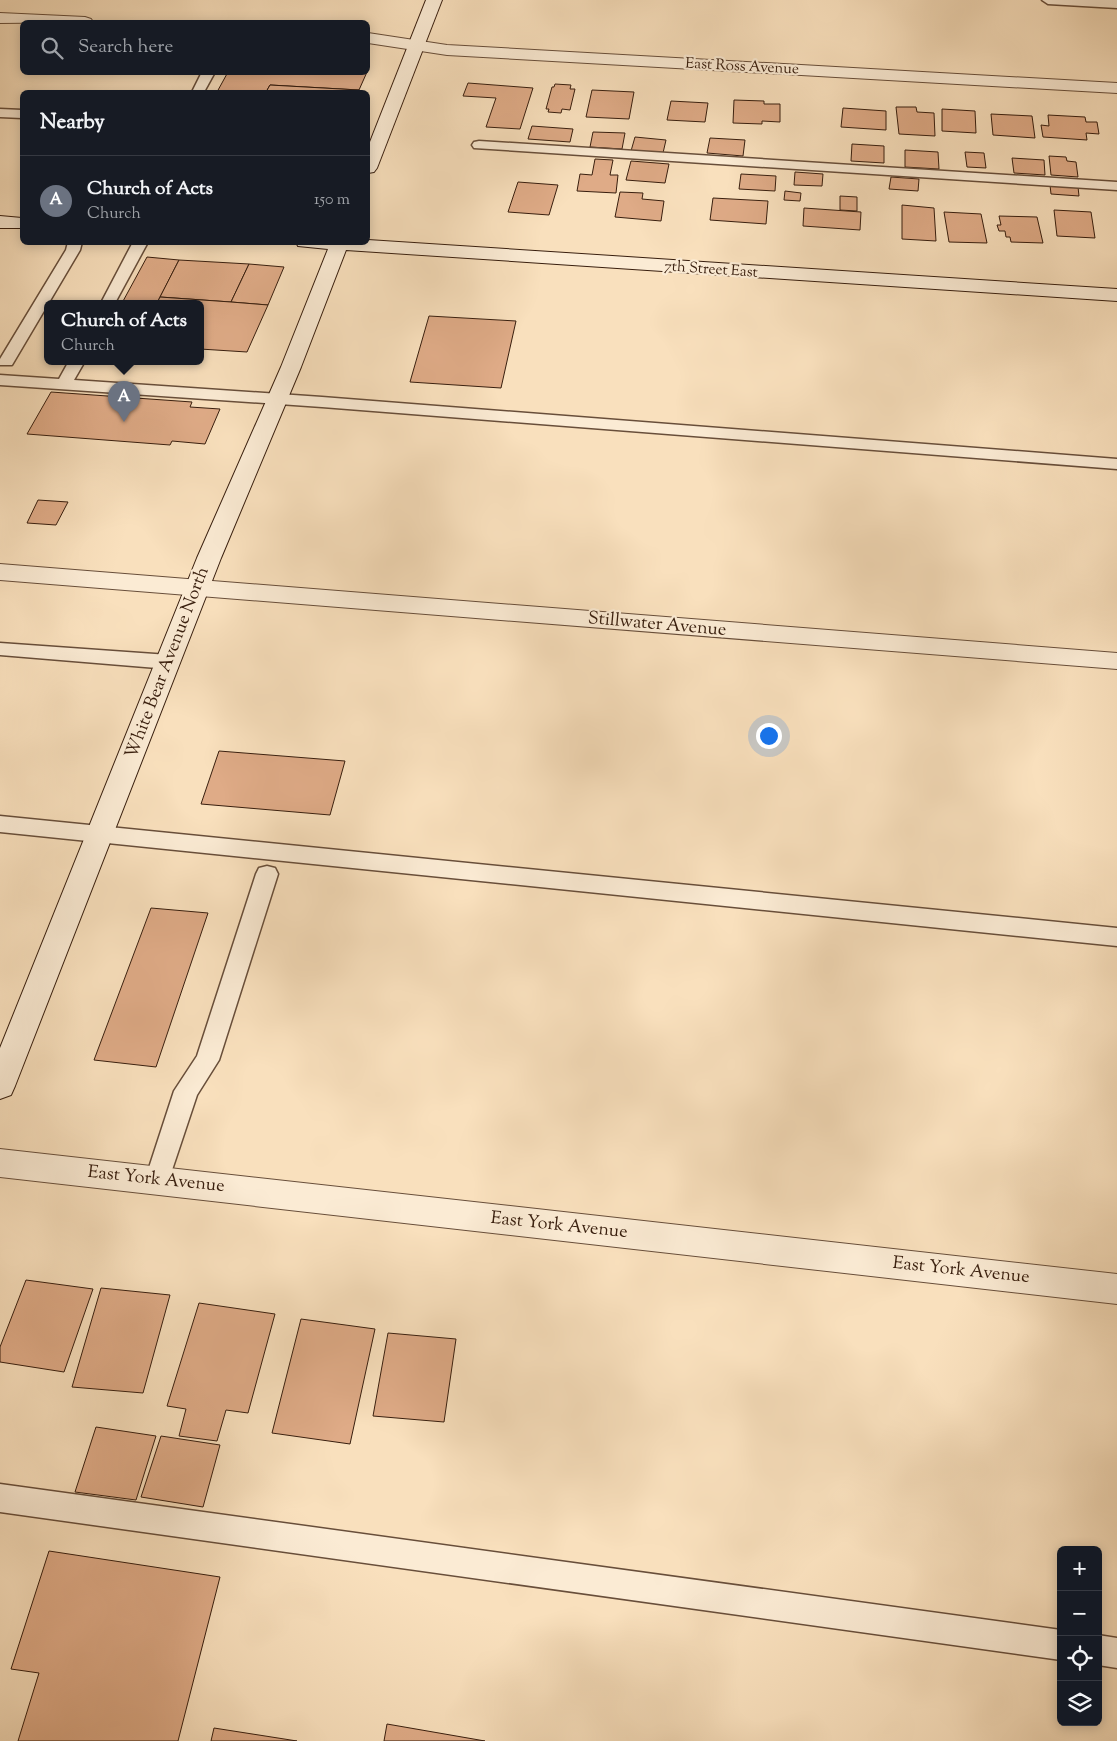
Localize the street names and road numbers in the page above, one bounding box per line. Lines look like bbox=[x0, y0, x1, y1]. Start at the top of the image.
street label: East Ross Avenue bbox=[685, 54, 799, 80]
street label: 7th Street East bbox=[664, 256, 758, 284]
street label: White Bear Avenue North bbox=[119, 563, 217, 763]
street label: Stillwater Avenue bbox=[587, 606, 727, 644]
street label: East York Avenue bbox=[86, 1160, 226, 1200]
street label: East York Avenue bbox=[489, 1206, 629, 1246]
street label: East York Avenue bbox=[891, 1251, 1031, 1291]

